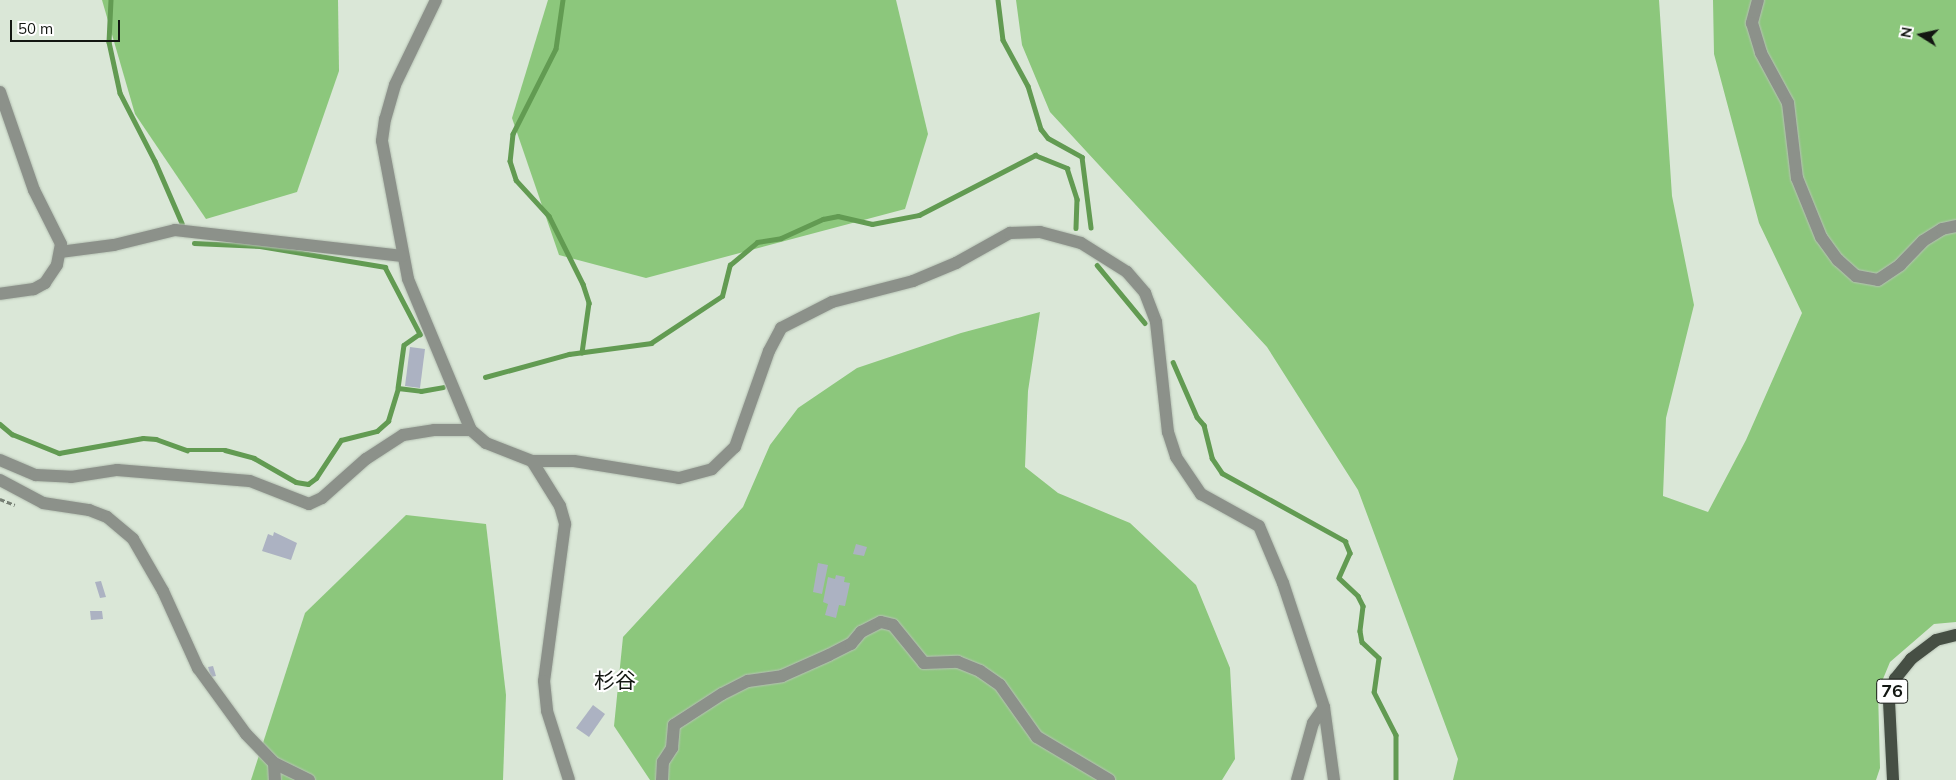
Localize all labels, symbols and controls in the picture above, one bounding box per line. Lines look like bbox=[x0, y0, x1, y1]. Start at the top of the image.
scale bar bbox=[12, 10, 122, 42]
north arrow bbox=[1896, 10, 1946, 60]
text: 50 m bbox=[18, 19, 53, 38]
text: N bbox=[1896, 26, 1916, 39]
district label: 杉谷 bbox=[594, 667, 636, 693]
road number: 76 bbox=[1876, 676, 1908, 706]

